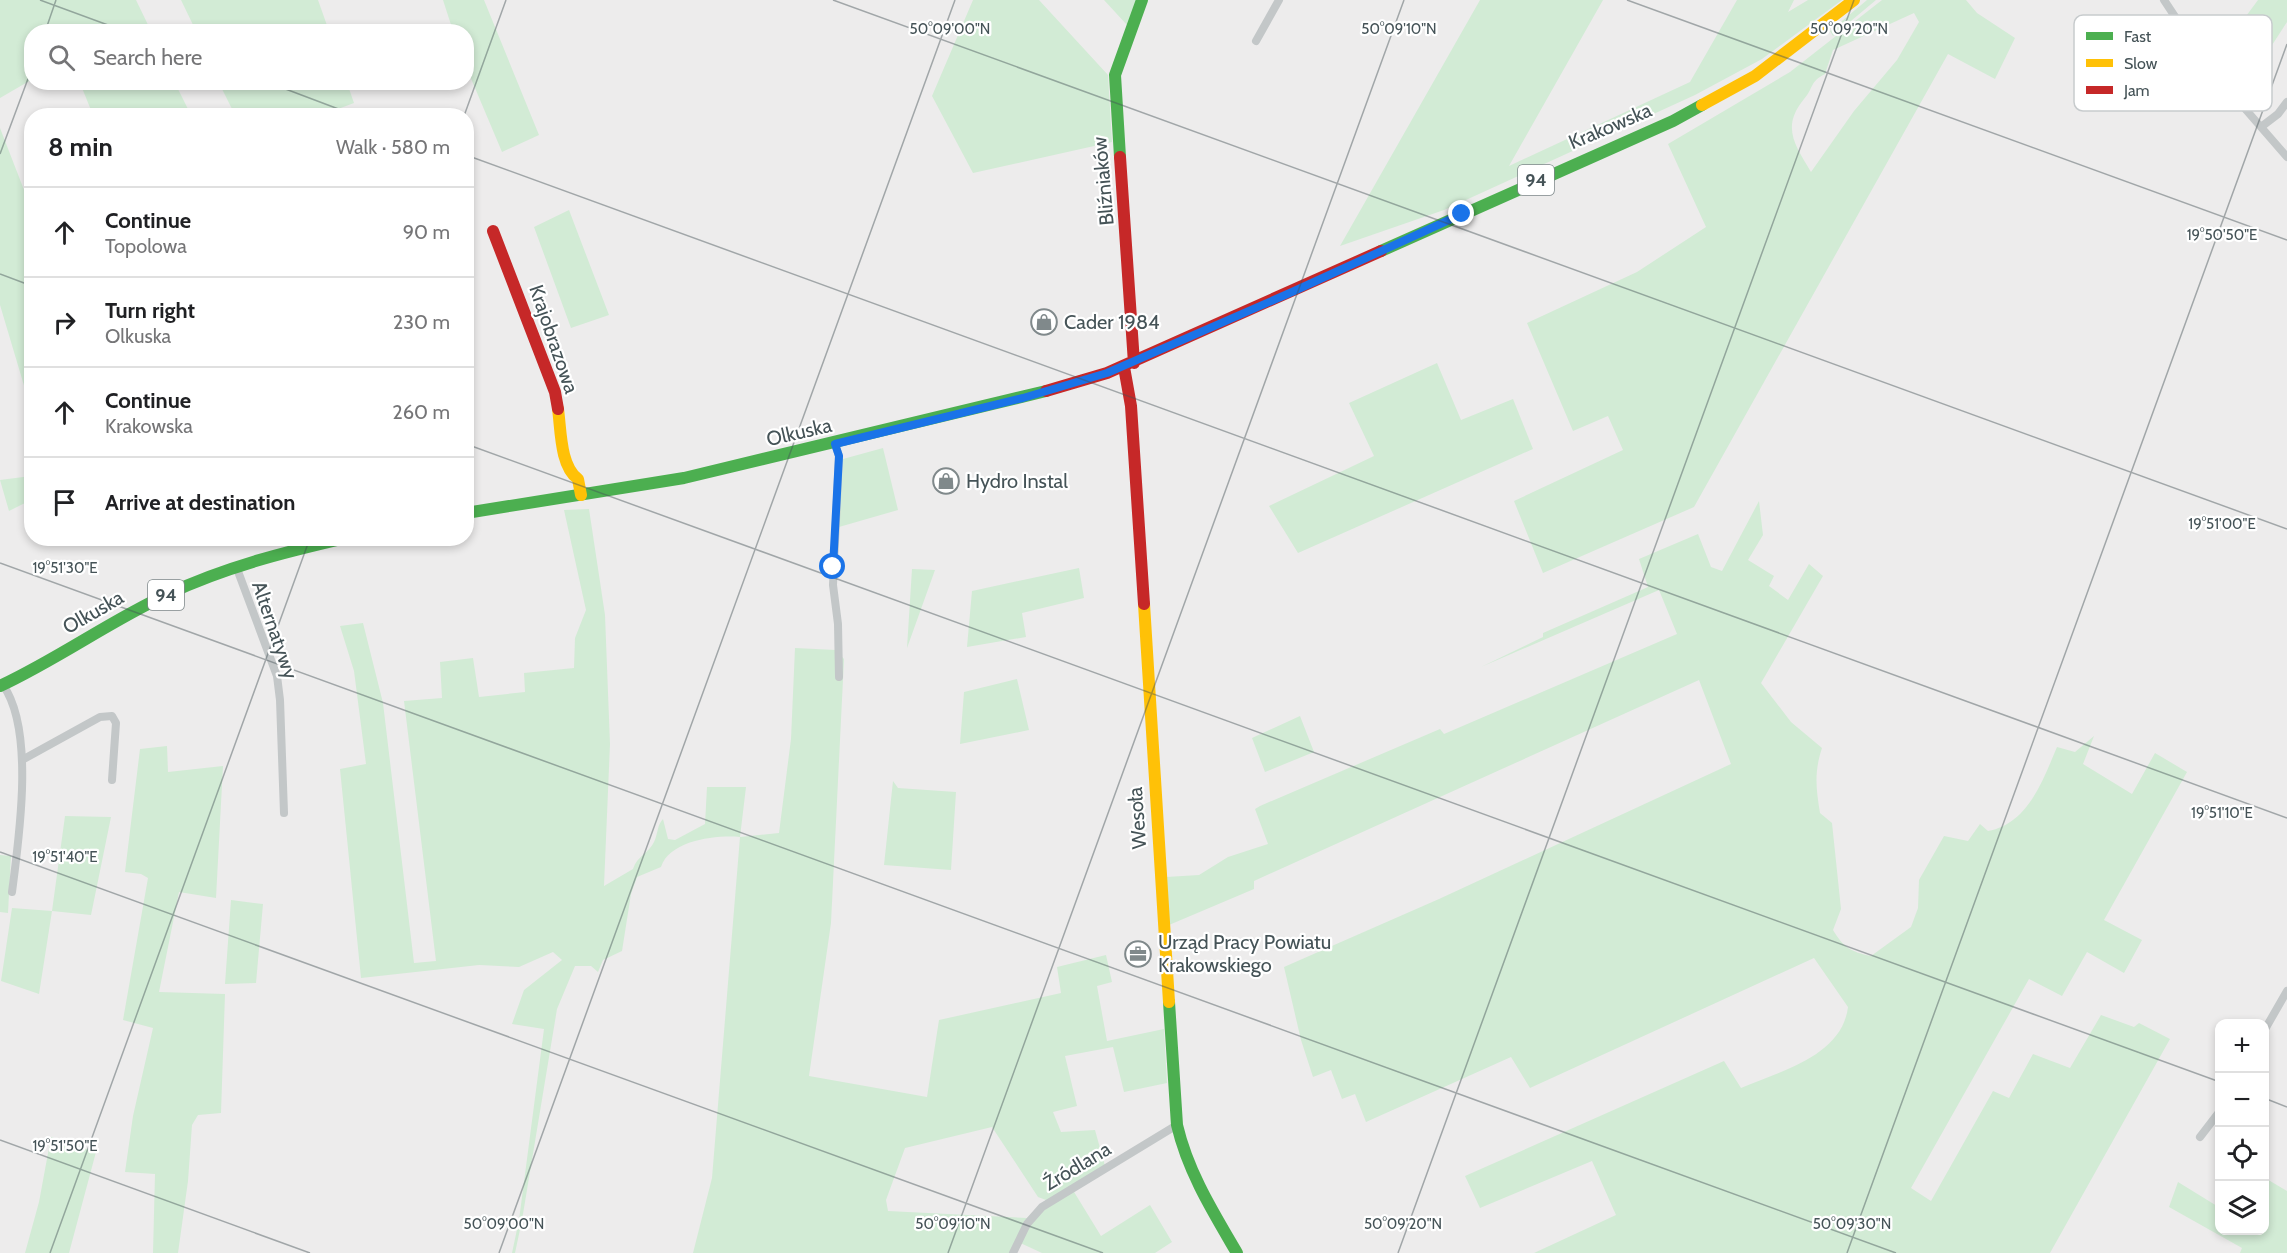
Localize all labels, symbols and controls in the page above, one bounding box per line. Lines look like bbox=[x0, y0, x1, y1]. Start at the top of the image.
legend bbox=[2074, 15, 2272, 111]
text: 50°09'00"N bbox=[910, 20, 990, 38]
text: 50°09'10"N bbox=[1361, 20, 1437, 38]
text: 50°09'20"N bbox=[1810, 20, 1888, 38]
search box bbox=[24, 24, 474, 90]
text: Fast bbox=[2124, 27, 2152, 46]
icon: search bbox=[45, 41, 78, 74]
text: Search here bbox=[93, 44, 202, 71]
text: Slow bbox=[2124, 54, 2158, 73]
text: Jam bbox=[2123, 81, 2150, 100]
street label: Krakowska bbox=[1565, 98, 1655, 154]
text: 8 min bbox=[48, 131, 113, 163]
text: Walk · 580 m bbox=[336, 135, 450, 159]
street label: Bliźniaków bbox=[1087, 135, 1119, 226]
road number: 94 bbox=[1518, 165, 1554, 195]
route end bbox=[1448, 200, 1474, 226]
text: Continue bbox=[105, 207, 191, 234]
icon: ahead bbox=[48, 216, 81, 249]
text: 90 m bbox=[403, 220, 450, 244]
text: 19°50'50"E bbox=[2187, 226, 2257, 244]
text: Topolowa bbox=[105, 234, 187, 258]
street label: Krajobrazowa bbox=[524, 282, 584, 397]
text: Turn right bbox=[105, 297, 195, 324]
icon: right bbox=[48, 306, 81, 339]
shop icon: Cader 1984 bbox=[1029, 307, 1059, 337]
text: 230 m bbox=[393, 310, 450, 334]
place label: Cader 1984 bbox=[1064, 310, 1160, 334]
text: Olkuska bbox=[105, 324, 171, 348]
text: Continue bbox=[105, 387, 191, 414]
icon: ahead bbox=[48, 396, 81, 429]
text: 260 m bbox=[392, 400, 450, 424]
street label: Olkuska bbox=[764, 413, 834, 451]
text: Krakowska bbox=[105, 414, 193, 438]
shop icon: Hydro Instal bbox=[931, 466, 961, 496]
place label: Hydro Instal bbox=[966, 469, 1068, 493]
icon: arrive bbox=[48, 486, 81, 519]
text: Arrive at destination bbox=[105, 489, 295, 516]
text: 19°51'00"E bbox=[2188, 515, 2256, 533]
route start bbox=[819, 553, 845, 579]
text: 19°51'30"E bbox=[32, 559, 98, 577]
street label: Alternatywy bbox=[247, 578, 303, 682]
road number: 94 bbox=[148, 580, 184, 610]
street label: Olkuska bbox=[58, 585, 128, 639]
street label: Wesoła bbox=[1123, 786, 1151, 850]
text: 19°51'10"E bbox=[2191, 804, 2253, 822]
text: 19°51'40"E bbox=[32, 848, 98, 866]
place label: Urząd Pracy Powiatu Krakowskiego bbox=[1158, 930, 1331, 977]
office icon: Urząd Pracy Powiatu Krakowskiego bbox=[1123, 939, 1153, 969]
map controls bbox=[2215, 1019, 2269, 1235]
button: + bbox=[2215, 1019, 2269, 1073]
button: − bbox=[2215, 1073, 2269, 1127]
button: locate bbox=[2215, 1127, 2269, 1181]
street label: Źródlana bbox=[1039, 1136, 1115, 1195]
text: 19°51'50"E bbox=[32, 1137, 98, 1155]
button: layers bbox=[2215, 1181, 2269, 1235]
text: 50°09'00"N bbox=[464, 1215, 544, 1233]
text: 50°09'10"N bbox=[915, 1215, 991, 1233]
text: 50°09'20"N bbox=[1364, 1215, 1442, 1233]
text: 50°09'30"N bbox=[1813, 1215, 1891, 1233]

